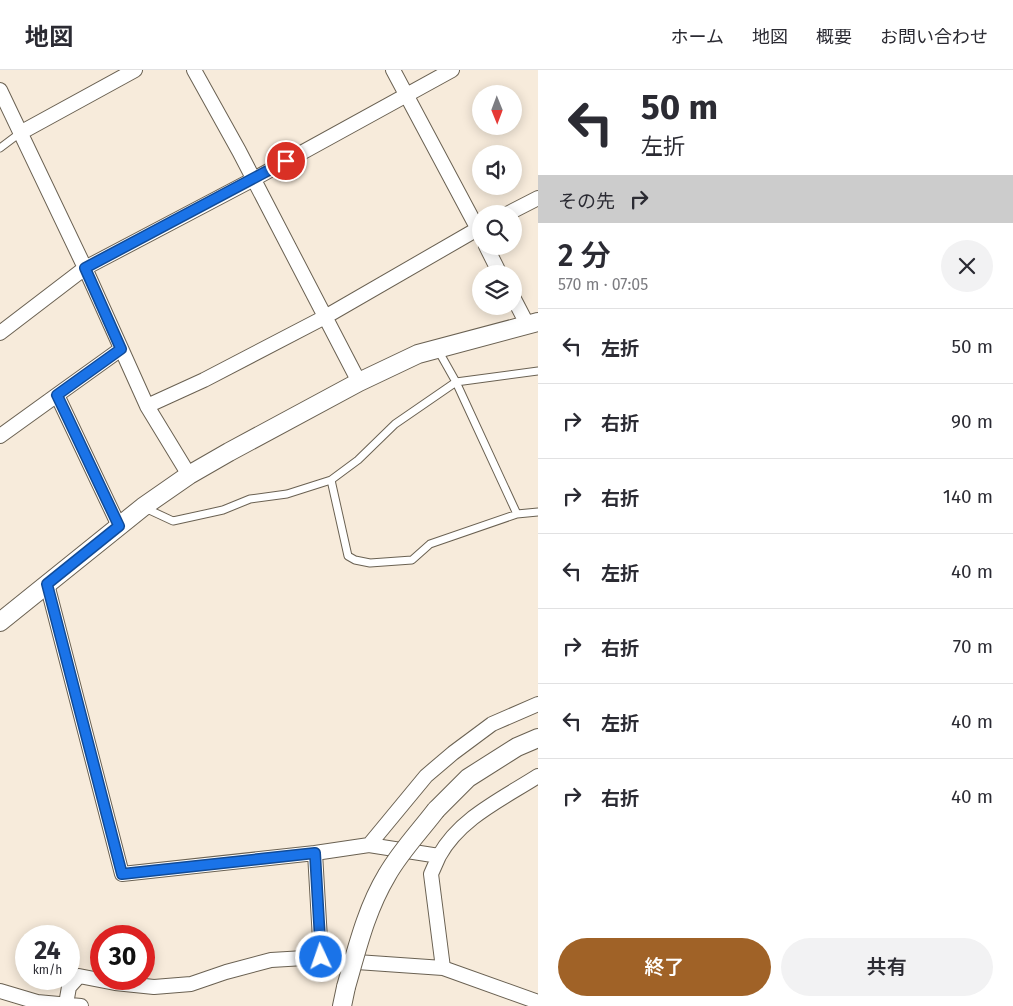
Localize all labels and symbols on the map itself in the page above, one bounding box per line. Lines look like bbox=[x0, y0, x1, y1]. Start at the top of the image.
north arrow bbox=[472, 85, 522, 135]
pin bbox=[265, 140, 307, 182]
speed limit sign: 30 bbox=[90, 925, 155, 990]
position arrow bbox=[294, 930, 346, 982]

